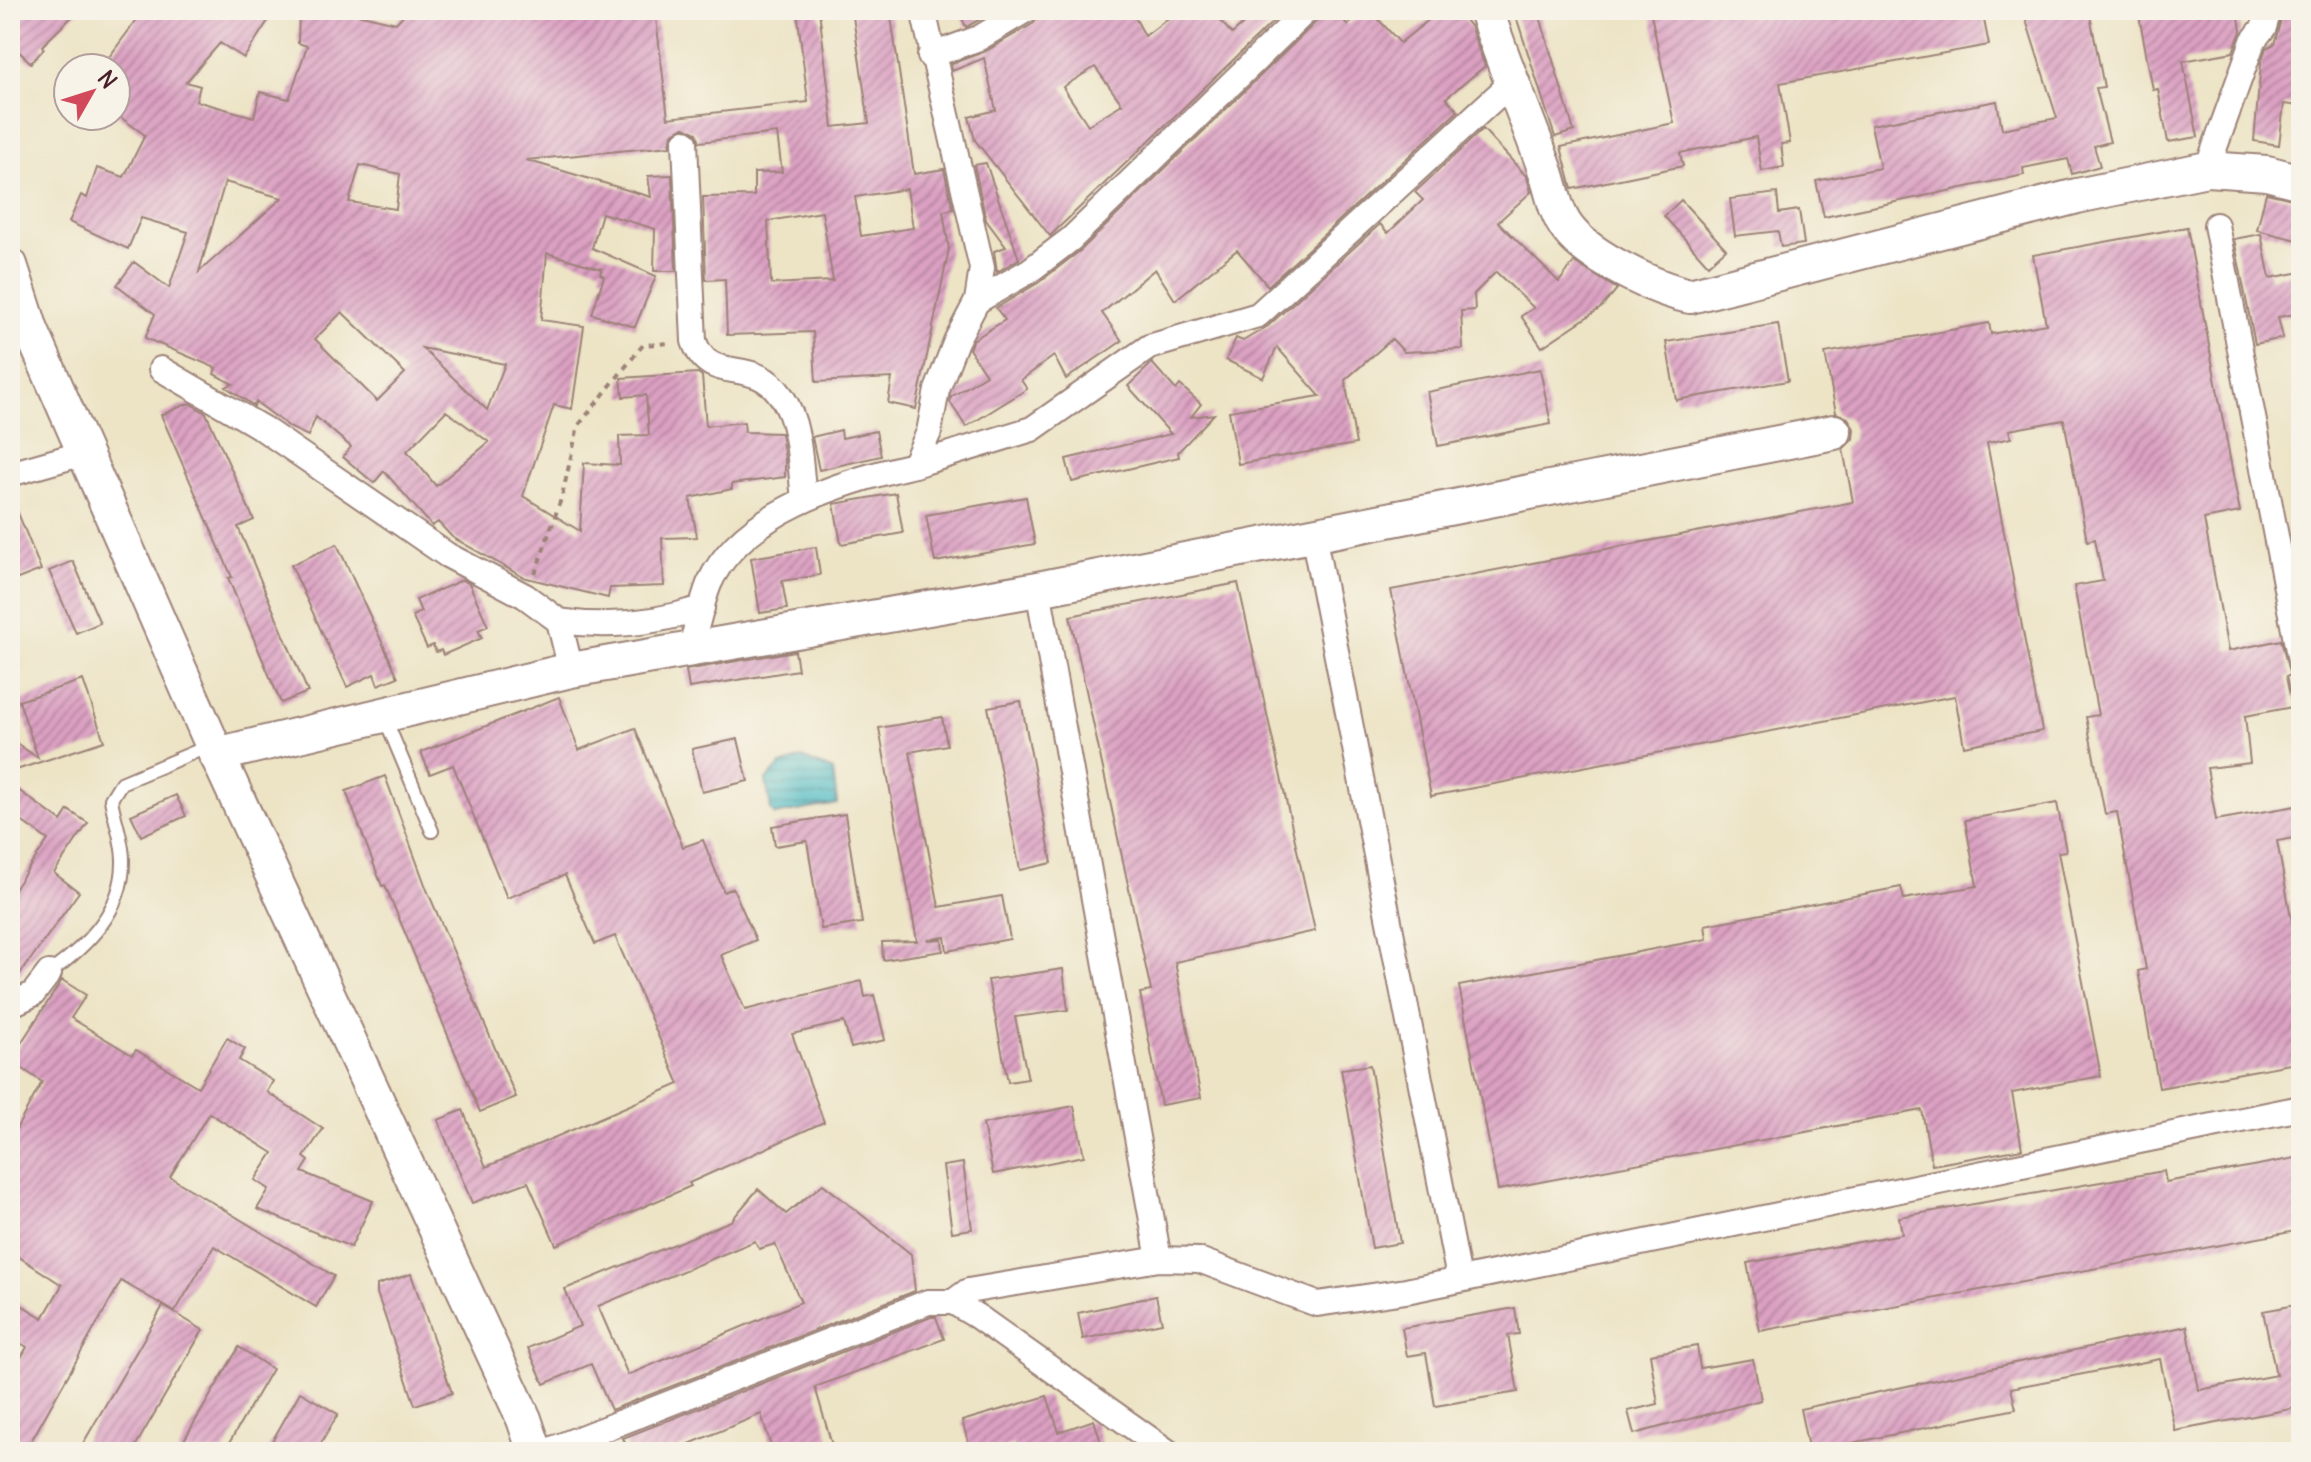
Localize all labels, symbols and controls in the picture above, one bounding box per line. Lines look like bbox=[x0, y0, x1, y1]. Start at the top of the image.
north arrow bbox=[52, 52, 132, 132]
text: N bbox=[92, 65, 123, 94]

